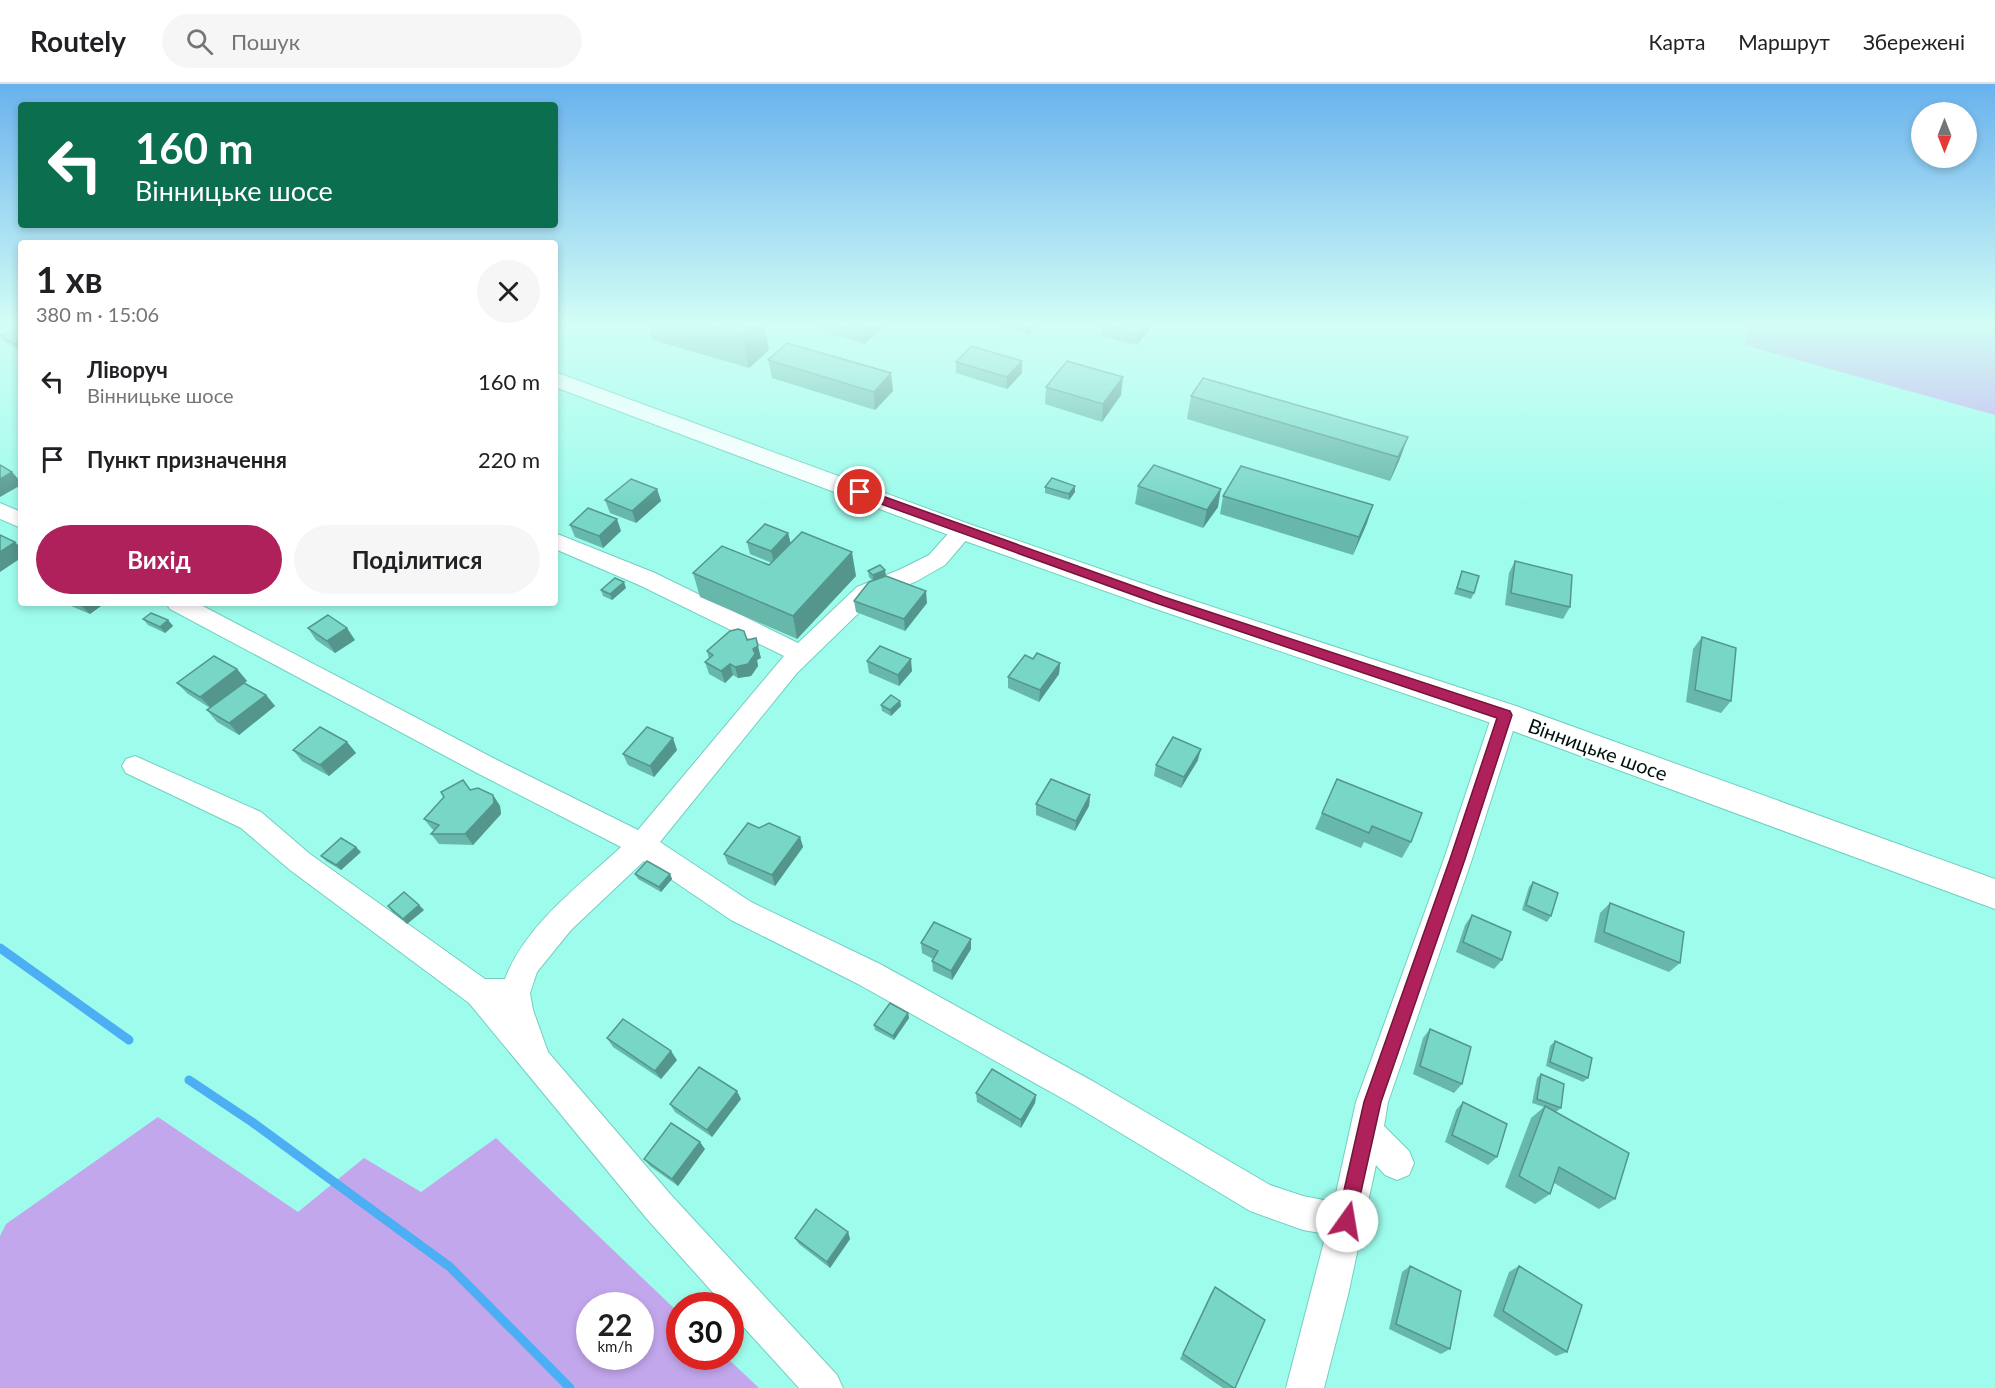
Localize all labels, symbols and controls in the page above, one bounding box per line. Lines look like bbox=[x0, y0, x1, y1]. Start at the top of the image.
search box bbox=[162, 14, 582, 68]
text: Routely bbox=[30, 24, 126, 58]
icon: search bbox=[183, 25, 216, 58]
text: Пошук bbox=[231, 28, 300, 55]
text: Карта bbox=[1649, 29, 1705, 54]
text: Маршрут bbox=[1738, 29, 1830, 54]
text: Збережені bbox=[1863, 29, 1965, 54]
north arrow bbox=[1911, 102, 1977, 168]
map controls bbox=[1911, 102, 1977, 168]
text: 160 m bbox=[135, 123, 253, 173]
icon: left bbox=[36, 126, 114, 204]
text: Вінницьке шосе bbox=[135, 174, 333, 207]
text: 1 хв bbox=[36, 257, 103, 301]
button: close bbox=[477, 260, 540, 323]
text: 380 m · 15:06 bbox=[36, 302, 159, 326]
text: Ліворуч bbox=[87, 356, 168, 383]
icon: left bbox=[36, 365, 69, 398]
text: 160 m bbox=[478, 368, 540, 395]
text: Вінницьке шосе bbox=[87, 383, 234, 407]
icon: arrive bbox=[36, 443, 69, 476]
text: Пункт призначення bbox=[87, 446, 287, 473]
text: 220 m bbox=[478, 446, 540, 473]
pin bbox=[834, 466, 885, 517]
icon: arrive bbox=[843, 475, 876, 508]
button: Вихід bbox=[36, 525, 282, 594]
button: Поділитися bbox=[294, 525, 540, 594]
street label: Вінницьке шосе bbox=[1525, 713, 1671, 785]
position arrow bbox=[1315, 1189, 1379, 1253]
speed limit sign: 30 bbox=[666, 1292, 744, 1370]
text: 22 bbox=[598, 1306, 632, 1342]
text: km/h bbox=[597, 1337, 633, 1355]

